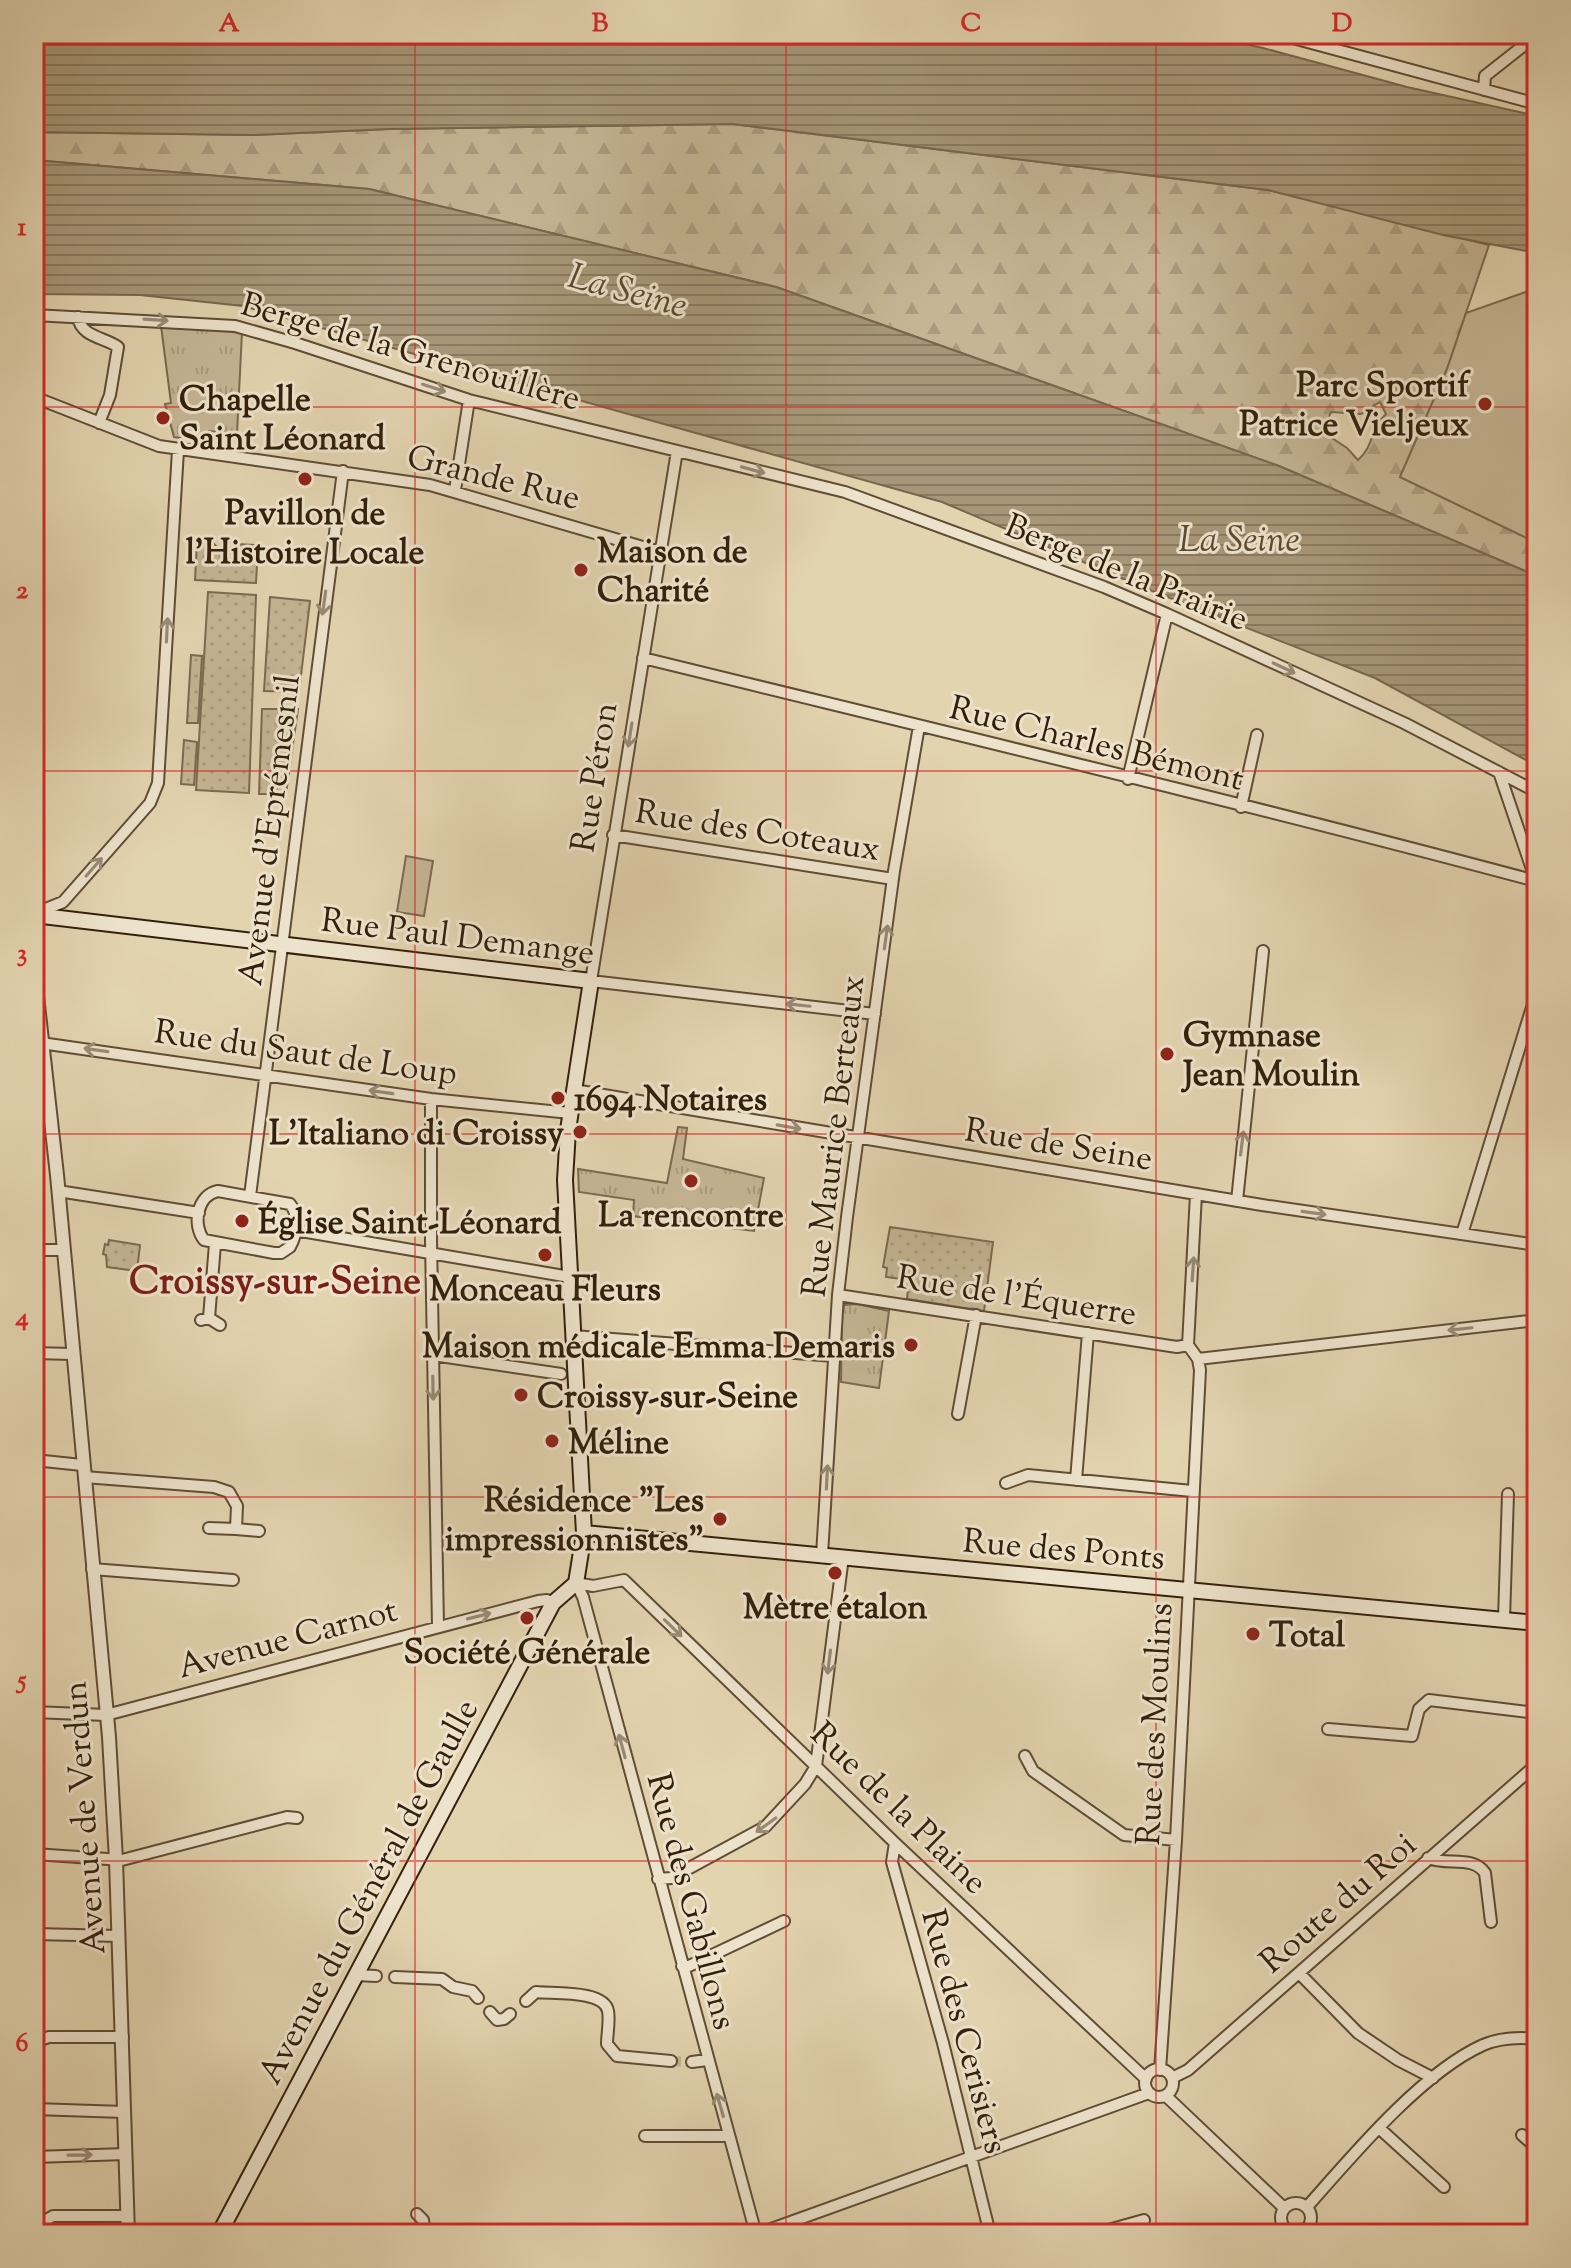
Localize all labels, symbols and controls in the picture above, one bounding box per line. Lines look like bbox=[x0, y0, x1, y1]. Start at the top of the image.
text: A bbox=[218, 6, 240, 43]
text: B bbox=[592, 6, 609, 43]
text: C bbox=[961, 6, 981, 43]
text: D bbox=[1332, 6, 1352, 43]
text: 1 bbox=[18, 210, 27, 247]
water label: La Seine bbox=[562, 252, 692, 334]
street label: Berge de la Grenouillère bbox=[235, 281, 585, 425]
one-way arrow bbox=[142, 313, 169, 328]
place label: Parc Sportif Patrice Vieljeux bbox=[1239, 363, 1471, 451]
place label: Chapelle Saint Léonard bbox=[179, 377, 386, 465]
one-way arrow bbox=[422, 382, 447, 397]
marker: Parc Sportif Patrice Vieljeux bbox=[1476, 395, 1494, 413]
marker: Chapelle Saint Léonard bbox=[154, 409, 172, 427]
street label: Grande Rue bbox=[401, 434, 585, 525]
one-way arrow bbox=[739, 464, 765, 479]
marker: Pavillon de l'Histoire Locale bbox=[296, 470, 314, 488]
place label: Pavillon de l'Histoire Locale bbox=[186, 491, 425, 579]
street label: Berge de la Prairie bbox=[997, 503, 1255, 645]
water label: La Seine bbox=[1178, 516, 1300, 568]
place label: Maison de Charité bbox=[597, 529, 748, 617]
marker: Maison de Charité bbox=[572, 561, 590, 579]
text: 2 bbox=[16, 573, 29, 610]
one-way arrow bbox=[316, 590, 331, 615]
one-way arrow bbox=[160, 617, 175, 644]
one-way arrow bbox=[1272, 661, 1296, 676]
street label: Avenue d'Eprémesnil bbox=[228, 672, 315, 989]
street label: Rue Charles Bémont bbox=[944, 685, 1249, 806]
street label: Rue Péron bbox=[560, 699, 632, 856]
one-way arrow bbox=[622, 722, 637, 747]
street label: Rue des Coteaux bbox=[632, 789, 883, 876]
one-way arrow bbox=[85, 858, 103, 878]
street label: Rue Paul Demange bbox=[318, 897, 597, 980]
one-way arrow bbox=[878, 924, 893, 950]
text: 3 bbox=[17, 936, 27, 973]
street label: Rue Maurice Berteaux bbox=[791, 973, 880, 1300]
one-way arrow bbox=[785, 998, 811, 1013]
street label: Rue du Saut de Loup bbox=[151, 1009, 460, 1100]
place label: Gymnase Jean Moulin bbox=[1180, 1013, 1360, 1101]
one-way arrow bbox=[84, 1042, 109, 1057]
marker: Gymnase Jean Moulin bbox=[1158, 1045, 1176, 1063]
place label: 1694 Notaires bbox=[574, 1077, 767, 1126]
one-way arrow bbox=[369, 1084, 394, 1099]
marker: 1694 Notaires bbox=[549, 1089, 567, 1107]
street label: Rue de Seine bbox=[961, 1107, 1156, 1185]
place label: L'Italiano di Croissy bbox=[269, 1111, 564, 1160]
one-way arrow bbox=[775, 1120, 801, 1135]
marker: L'Italiano di Croissy bbox=[571, 1123, 589, 1141]
one-way arrow bbox=[1235, 1131, 1250, 1157]
marker: La rencontre bbox=[682, 1172, 700, 1190]
place label: La rencontre bbox=[598, 1193, 784, 1242]
place label: Église Saint-Léonard bbox=[258, 1200, 562, 1249]
one-way arrow bbox=[1301, 1206, 1326, 1221]
marker: Église Saint-Léonard bbox=[233, 1212, 251, 1230]
marker: Monceau Fleurs bbox=[536, 1246, 554, 1264]
street label: Rue de l'Équerre bbox=[893, 1254, 1140, 1341]
one-way arrow bbox=[1186, 1256, 1201, 1283]
district label: Croissy-sur-Seine bbox=[129, 1257, 421, 1311]
place label: Monceau Fleurs bbox=[429, 1267, 661, 1316]
text: 4 bbox=[14, 1300, 29, 1337]
one-way arrow bbox=[1447, 1322, 1473, 1337]
place label: Maison médicale Emma Demaris bbox=[422, 1324, 895, 1373]
marker: Maison médicale Emma Demaris bbox=[902, 1336, 920, 1354]
one-way arrow bbox=[426, 1374, 441, 1401]
place label: Croissy-sur-Seine bbox=[537, 1374, 798, 1423]
marker: Croissy-sur-Seine bbox=[512, 1386, 530, 1404]
place label: Méline bbox=[568, 1420, 669, 1469]
marker: Méline bbox=[543, 1432, 561, 1450]
one-way arrow bbox=[820, 1464, 835, 1491]
place label: Résidence "Les impressionnistes" bbox=[445, 1478, 704, 1566]
marker: Résidence "Les impressionnistes" bbox=[711, 1510, 729, 1528]
street label: Rue des Ponts bbox=[961, 1518, 1167, 1585]
marker: Mètre étalon bbox=[826, 1564, 844, 1582]
place label: Mètre étalon bbox=[743, 1585, 927, 1634]
street label: Avenue Carnot bbox=[173, 1587, 404, 1693]
street label: Rue des Moulins bbox=[1126, 1602, 1187, 1847]
one-way arrow bbox=[465, 1607, 491, 1622]
marker: Société Générale bbox=[518, 1609, 536, 1627]
place label: Total bbox=[1269, 1613, 1346, 1662]
one-way arrow bbox=[663, 1618, 682, 1637]
marker: Total bbox=[1244, 1625, 1262, 1643]
place label: Société Générale bbox=[404, 1630, 651, 1679]
one-way arrow bbox=[822, 1648, 837, 1675]
text: 5 bbox=[16, 1663, 27, 1700]
street label: Avenue de Verdun bbox=[52, 1679, 120, 1956]
street label: Avenue du Général de Gaulle bbox=[248, 1691, 493, 2094]
street label: Rue de la Plaine bbox=[798, 1712, 997, 1907]
one-way arrow bbox=[614, 1734, 629, 1759]
street label: Rue des Gabillons bbox=[632, 1768, 747, 2036]
one-way arrow bbox=[756, 1817, 778, 1833]
street label: Route du Roi bbox=[1250, 1823, 1428, 1987]
street label: Rue des Cerisiers bbox=[906, 1904, 1019, 2159]
text: 6 bbox=[16, 2026, 29, 2063]
one-way arrow bbox=[712, 2092, 727, 2118]
one-way arrow bbox=[66, 2147, 93, 2163]

